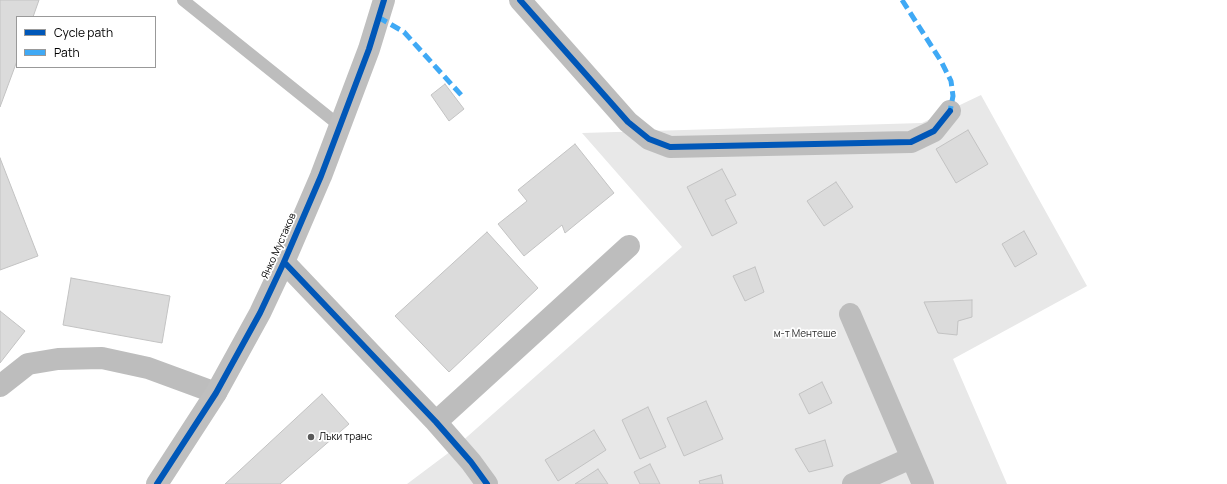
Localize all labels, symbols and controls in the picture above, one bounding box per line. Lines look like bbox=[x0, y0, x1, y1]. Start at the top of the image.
legend bbox=[16, 16, 156, 68]
text: Cycle path bbox=[54, 24, 113, 41]
text: Path bbox=[54, 44, 80, 61]
street label: Янко Мустаков bbox=[259, 211, 299, 281]
park label: м-т Ментeше bbox=[774, 328, 836, 340]
place label: Лъки транс bbox=[319, 431, 372, 443]
marker: Лъки транс bbox=[306, 432, 316, 442]

